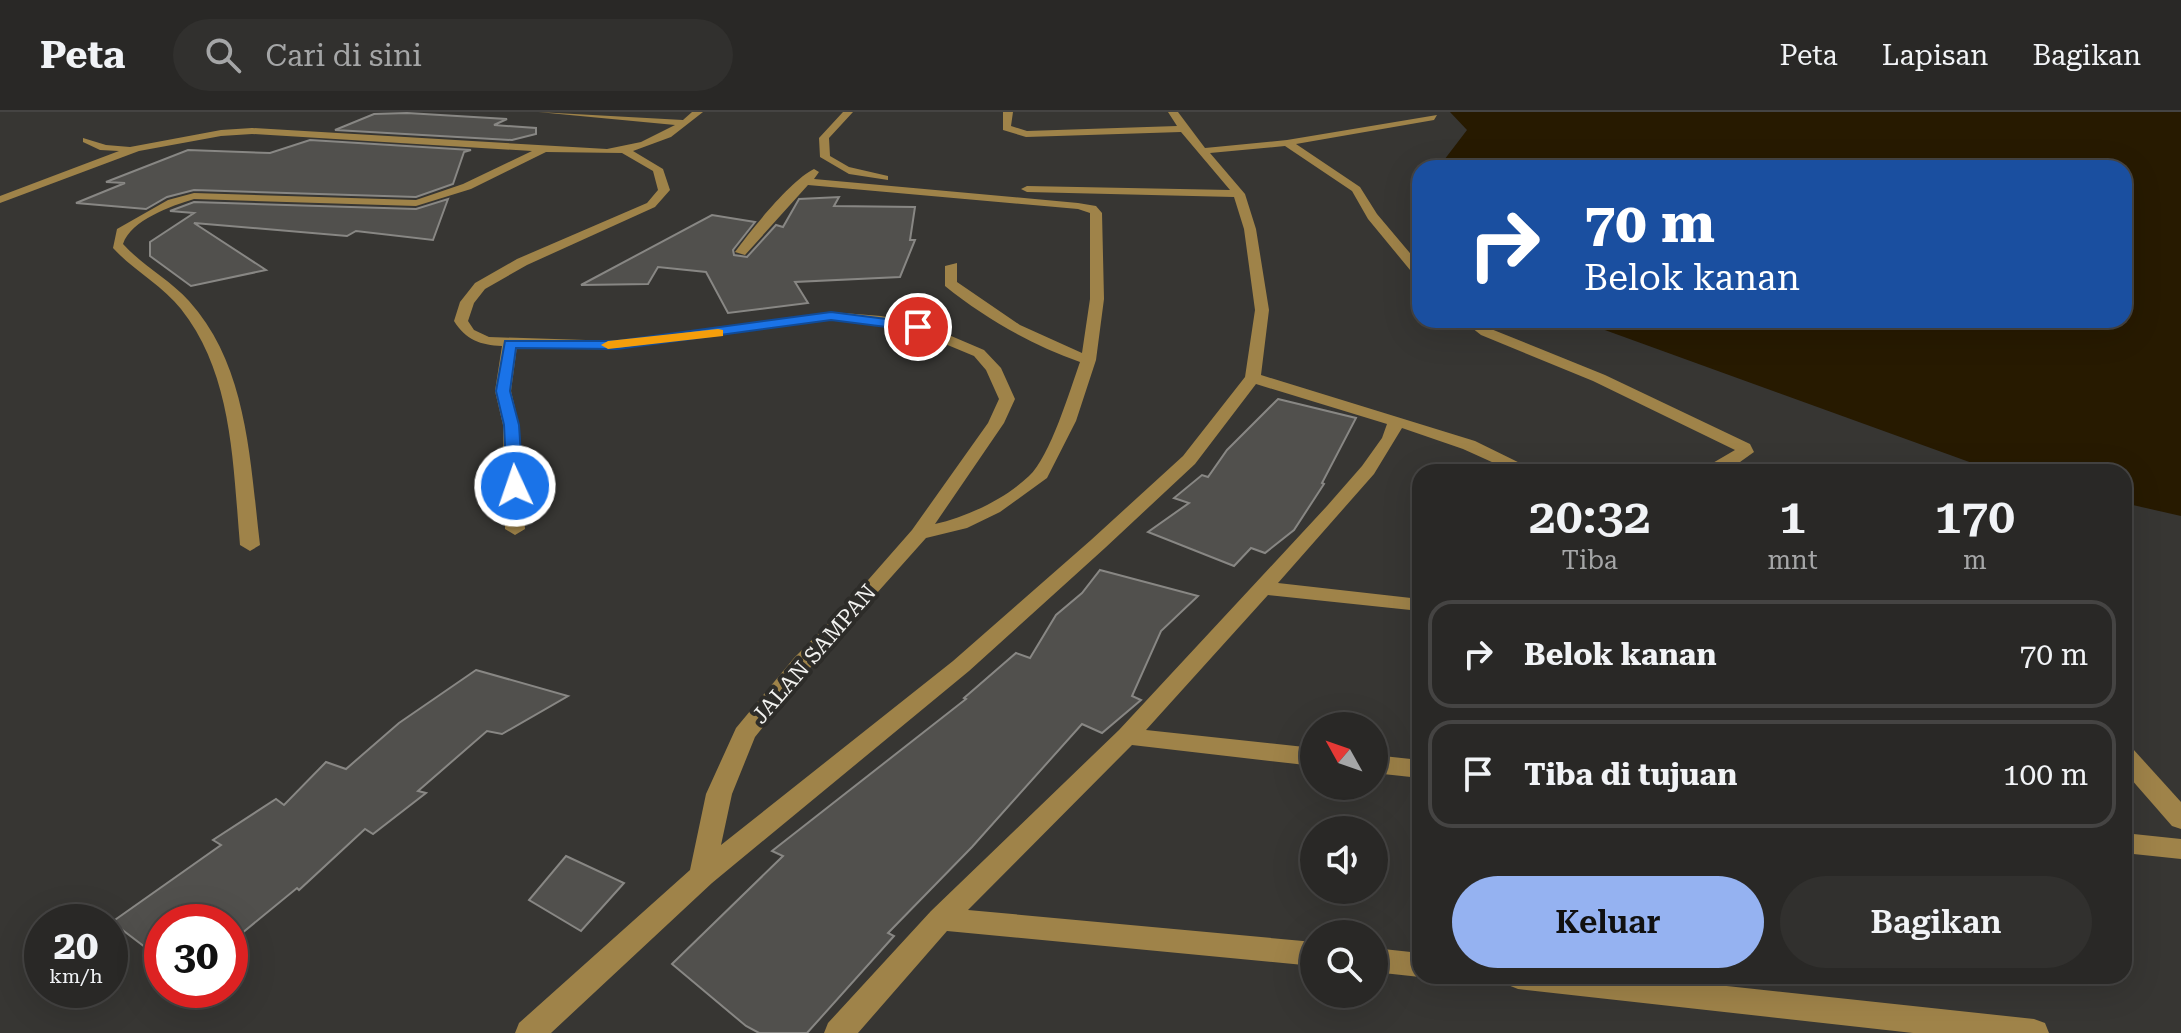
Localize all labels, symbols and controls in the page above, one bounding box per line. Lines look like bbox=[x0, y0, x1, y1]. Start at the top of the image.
search box bbox=[173, 19, 733, 91]
text: Peta bbox=[40, 33, 125, 77]
icon: search bbox=[201, 33, 245, 77]
text: Cari di sini bbox=[265, 38, 422, 73]
text: Peta bbox=[1780, 39, 1838, 72]
text: Lapisan bbox=[1882, 39, 1988, 72]
text: Bagikan bbox=[2032, 39, 2141, 72]
text: 70 m bbox=[1584, 190, 1715, 256]
icon: right bbox=[1452, 192, 1556, 296]
text: Belok kanan bbox=[1584, 257, 1800, 299]
pin bbox=[884, 293, 952, 361]
icon: arrive bbox=[896, 305, 940, 349]
position arrow bbox=[473, 444, 557, 528]
text: 20:32 bbox=[1529, 489, 1651, 545]
text: 1 bbox=[1779, 489, 1806, 545]
text: 170 bbox=[1934, 489, 2015, 545]
text: Tiba bbox=[1562, 545, 1618, 575]
text: mnt bbox=[1767, 545, 1818, 575]
text: m bbox=[1963, 545, 1987, 575]
street label: JALAN SAMPAN bbox=[747, 580, 881, 728]
icon: right bbox=[1456, 632, 1500, 676]
text: Belok kanan bbox=[1524, 637, 1717, 672]
text: 70 m bbox=[2019, 637, 2088, 672]
north arrow bbox=[1300, 712, 1388, 800]
map controls bbox=[1300, 712, 1388, 1008]
icon: arrive bbox=[1456, 752, 1500, 796]
text: Tiba di tujuan bbox=[1524, 757, 1737, 792]
text: 100 m bbox=[2003, 757, 2088, 792]
button: sound bbox=[1300, 816, 1388, 904]
button: Keluar bbox=[1452, 876, 1764, 968]
button: Bagikan bbox=[1780, 876, 2092, 968]
speed limit sign: 30 bbox=[144, 904, 248, 1008]
button: search bbox=[1300, 920, 1388, 1008]
text: 20 bbox=[54, 922, 98, 969]
text: km/h bbox=[49, 964, 103, 988]

